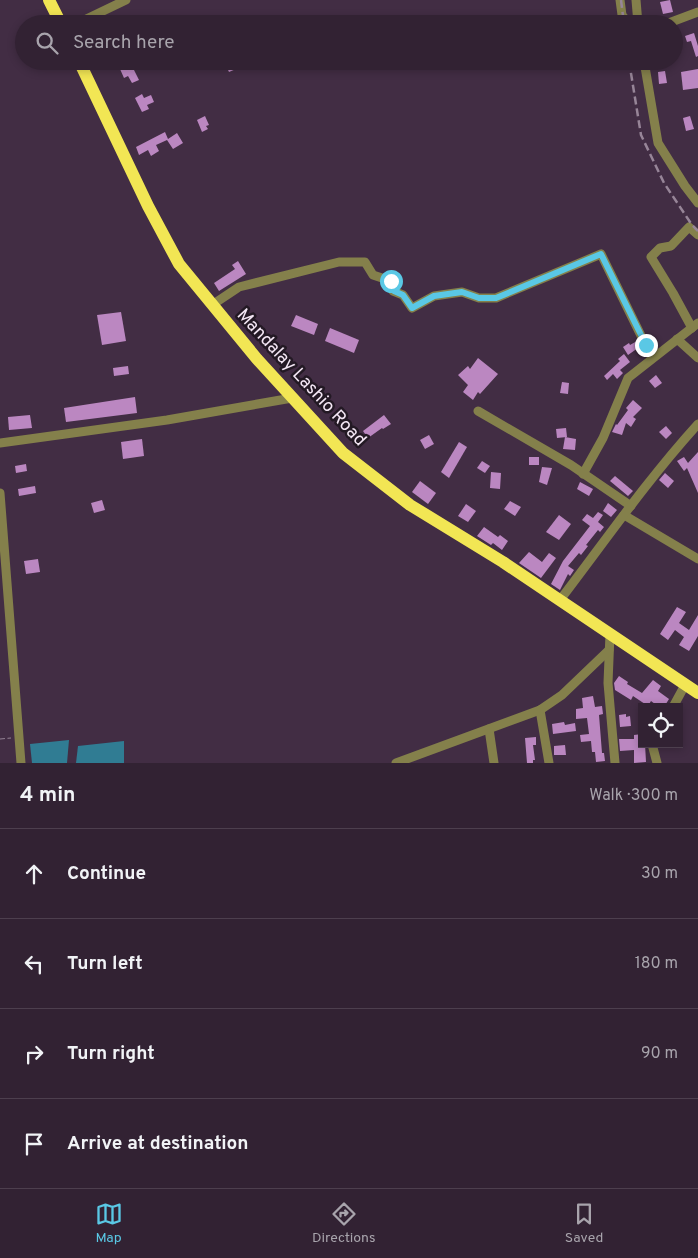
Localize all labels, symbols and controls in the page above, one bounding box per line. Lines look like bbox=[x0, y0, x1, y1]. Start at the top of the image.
search box bbox=[15, 15, 683, 70]
icon: search bbox=[33, 29, 61, 57]
text: Search here bbox=[73, 31, 175, 55]
route start bbox=[380, 270, 403, 293]
street label: Mandalay Lashio Road bbox=[231, 304, 371, 452]
route end bbox=[635, 334, 658, 357]
map controls bbox=[638, 703, 683, 748]
button: locate bbox=[638, 703, 683, 748]
text: 4 min bbox=[20, 782, 76, 809]
text: Walk · 300 m bbox=[589, 786, 678, 806]
icon: ahead bbox=[20, 860, 48, 888]
text: Continue bbox=[67, 862, 146, 886]
text: 30 m bbox=[641, 864, 678, 884]
icon: left bbox=[20, 950, 48, 978]
text: Turn left bbox=[67, 952, 143, 976]
text: 180 m bbox=[635, 954, 678, 974]
icon: right bbox=[20, 1040, 48, 1068]
text: Turn right bbox=[67, 1042, 155, 1066]
text: 90 m bbox=[641, 1044, 678, 1064]
icon: arrive bbox=[20, 1130, 48, 1158]
text: Arrive at destination bbox=[67, 1132, 248, 1156]
tab: Map bbox=[95, 1200, 123, 1247]
tab: Directions bbox=[312, 1200, 376, 1247]
tab: Saved bbox=[565, 1200, 603, 1247]

